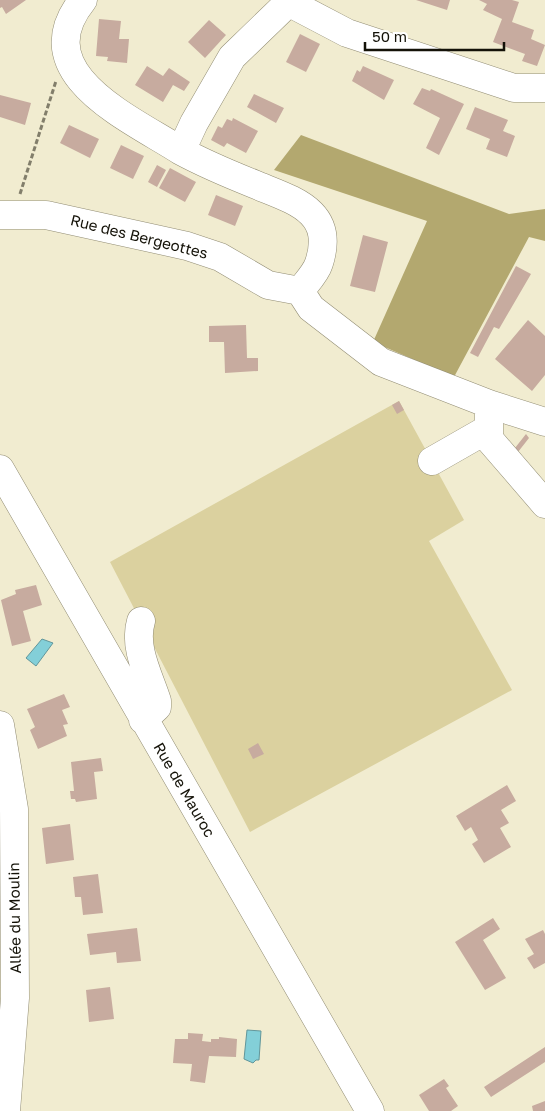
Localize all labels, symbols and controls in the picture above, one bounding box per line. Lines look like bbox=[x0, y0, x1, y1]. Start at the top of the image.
scale bar bbox=[365, 20, 504, 52]
text: 50 m bbox=[372, 27, 407, 45]
street label: Rue des Bergeottes bbox=[69, 210, 210, 262]
street label: Rue de Mauroc bbox=[150, 739, 219, 840]
street label: Allée du Moulin bbox=[4, 862, 24, 974]

